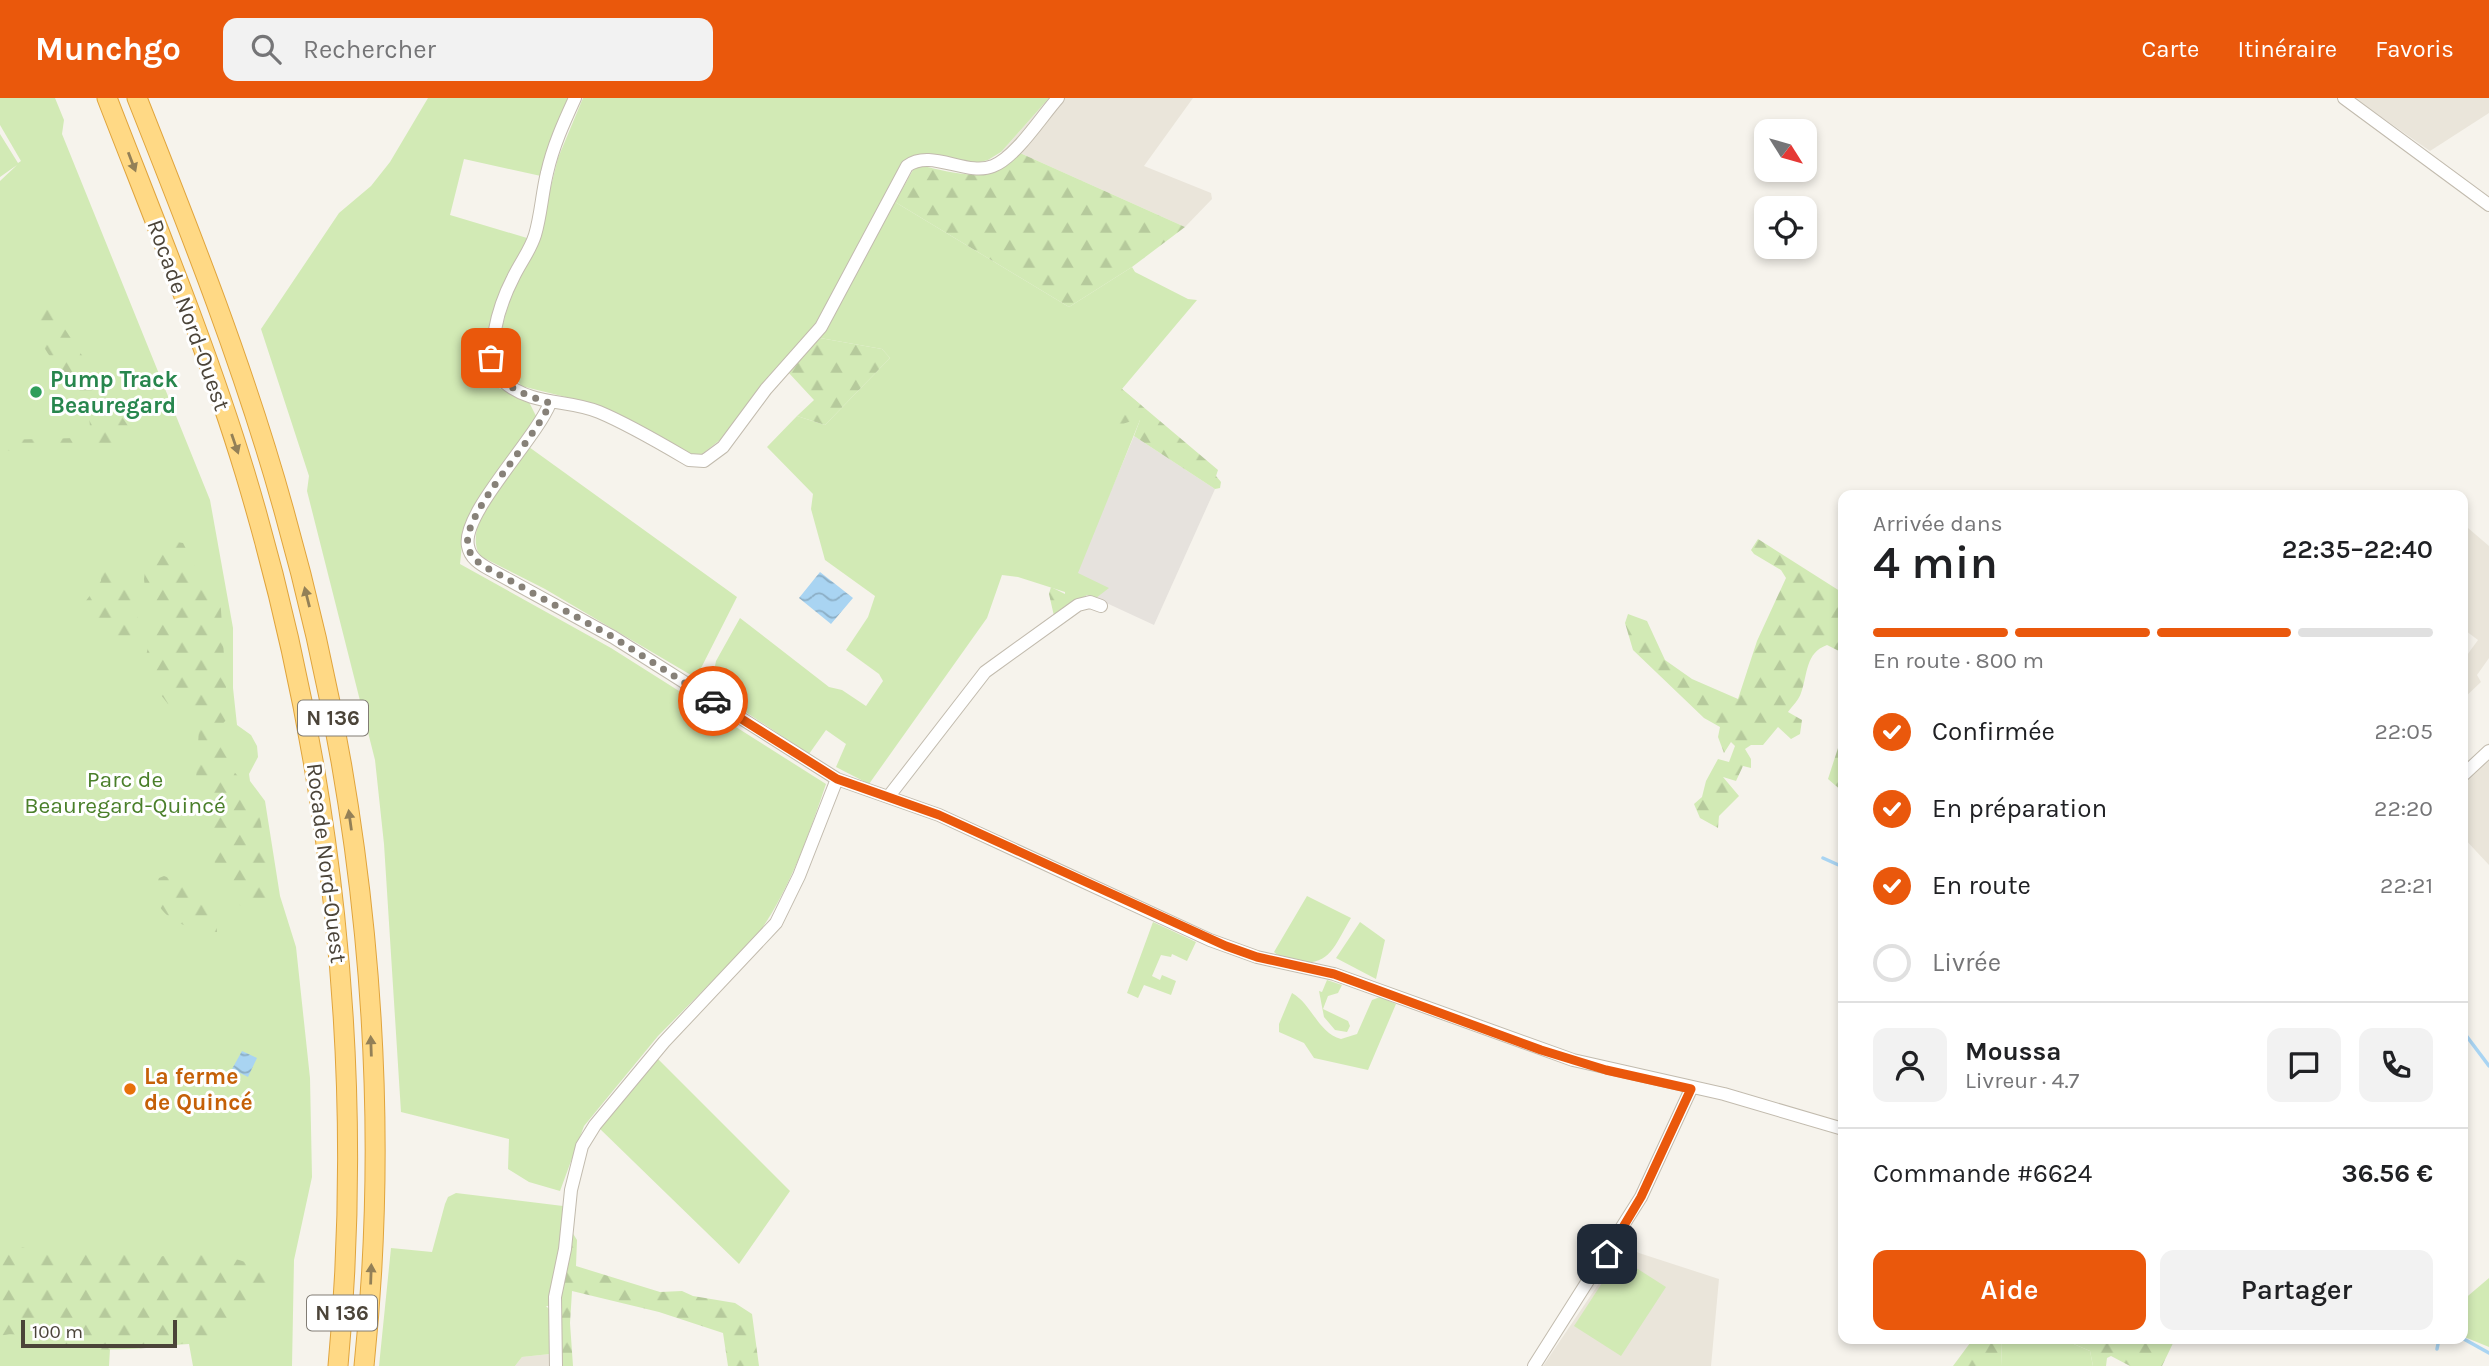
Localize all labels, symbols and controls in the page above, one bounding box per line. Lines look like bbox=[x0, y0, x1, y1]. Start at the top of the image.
search box bbox=[223, 18, 713, 81]
text: Munchgo bbox=[35, 30, 181, 68]
icon: search bbox=[247, 30, 285, 68]
text: Rechercher bbox=[303, 34, 436, 65]
text: Carte bbox=[2141, 35, 2199, 63]
text: Itinéraire bbox=[2237, 35, 2337, 63]
text: Favoris bbox=[2375, 35, 2454, 63]
north arrow bbox=[1754, 119, 1816, 182]
map controls bbox=[1754, 119, 1817, 259]
one-way arrow bbox=[126, 151, 137, 172]
button: locate bbox=[1754, 196, 1817, 259]
street label: Rocade Nord-Ouest bbox=[141, 216, 236, 415]
pin bbox=[461, 328, 521, 388]
icon: bag bbox=[472, 339, 510, 377]
place label: Pump Track Beauregard bbox=[50, 366, 178, 419]
marker: Pump Track Beauregard bbox=[28, 384, 44, 400]
one-way arrow bbox=[231, 434, 241, 455]
text: Arrivée dans bbox=[1873, 510, 2003, 537]
text: 22:35–22:40 bbox=[2282, 534, 2433, 565]
text: 4 min bbox=[1873, 536, 1998, 590]
one-way arrow bbox=[301, 586, 312, 608]
text: En route · 800 m bbox=[1873, 647, 2044, 674]
courier bbox=[678, 666, 748, 736]
icon: car bbox=[694, 682, 732, 720]
road number: N 136 bbox=[298, 700, 368, 736]
icon: check bbox=[1873, 713, 1911, 751]
text: Confirmée bbox=[1932, 716, 2055, 747]
text: 22:05 bbox=[2374, 718, 2433, 745]
street label: Rocade Nord-Ouest bbox=[301, 761, 352, 965]
park label: Parc de Beauregard-Quincé bbox=[24, 766, 226, 819]
icon: check bbox=[1873, 790, 1911, 828]
text: En préparation bbox=[1932, 793, 2107, 824]
text: 22:20 bbox=[2374, 795, 2433, 822]
one-way arrow bbox=[345, 809, 356, 831]
icon: check bbox=[1873, 867, 1911, 905]
text: En route bbox=[1932, 870, 2031, 901]
text: 22:21 bbox=[2380, 872, 2433, 899]
text: Livrée bbox=[1932, 947, 2001, 978]
button: person bbox=[1873, 1028, 1947, 1102]
button: chat bbox=[2267, 1028, 2341, 1102]
button: phone bbox=[2359, 1028, 2433, 1102]
one-way arrow bbox=[366, 1035, 377, 1057]
text: Moussa bbox=[1965, 1036, 2061, 1067]
place label: La ferme de Quincé bbox=[144, 1063, 253, 1116]
text: Livreur · 4.7 bbox=[1965, 1067, 2079, 1094]
marker: La ferme de Quincé bbox=[122, 1081, 138, 1097]
text: Commande #6624 bbox=[1873, 1158, 2092, 1189]
text: 36.56 € bbox=[2341, 1158, 2433, 1189]
pin bbox=[1577, 1224, 1637, 1284]
icon: home bbox=[1588, 1235, 1626, 1273]
button: Aide bbox=[1873, 1250, 2146, 1330]
button: Partager bbox=[2160, 1250, 2433, 1330]
one-way arrow bbox=[366, 1262, 377, 1284]
road number: N 136 bbox=[307, 1296, 377, 1330]
scale bar bbox=[21, 1317, 177, 1349]
text: 100 m bbox=[32, 1321, 83, 1343]

